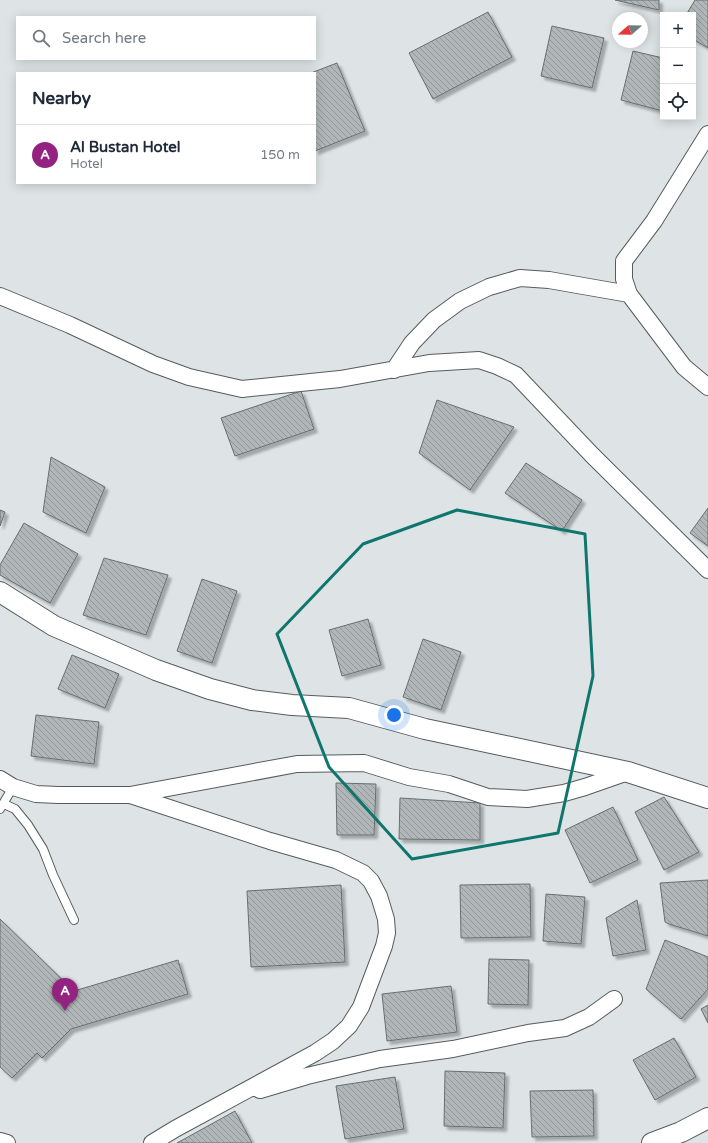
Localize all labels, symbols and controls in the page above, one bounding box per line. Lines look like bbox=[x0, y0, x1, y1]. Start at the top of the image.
north arrow bbox=[612, 12, 648, 48]
map controls bbox=[660, 12, 696, 120]
button: + bbox=[660, 12, 696, 48]
search box bbox=[16, 16, 316, 60]
icon: search bbox=[30, 27, 52, 49]
text: Search here bbox=[62, 29, 146, 47]
button: − bbox=[660, 48, 696, 84]
button: locate bbox=[660, 84, 696, 120]
text: Nearby bbox=[32, 88, 91, 109]
text: Al Bustan Hotel bbox=[70, 138, 181, 156]
text: A bbox=[40, 147, 50, 163]
text: 150 m bbox=[260, 147, 300, 163]
text: Hotel bbox=[70, 156, 103, 172]
your location bbox=[384, 705, 404, 725]
pin: A bbox=[52, 978, 78, 1011]

